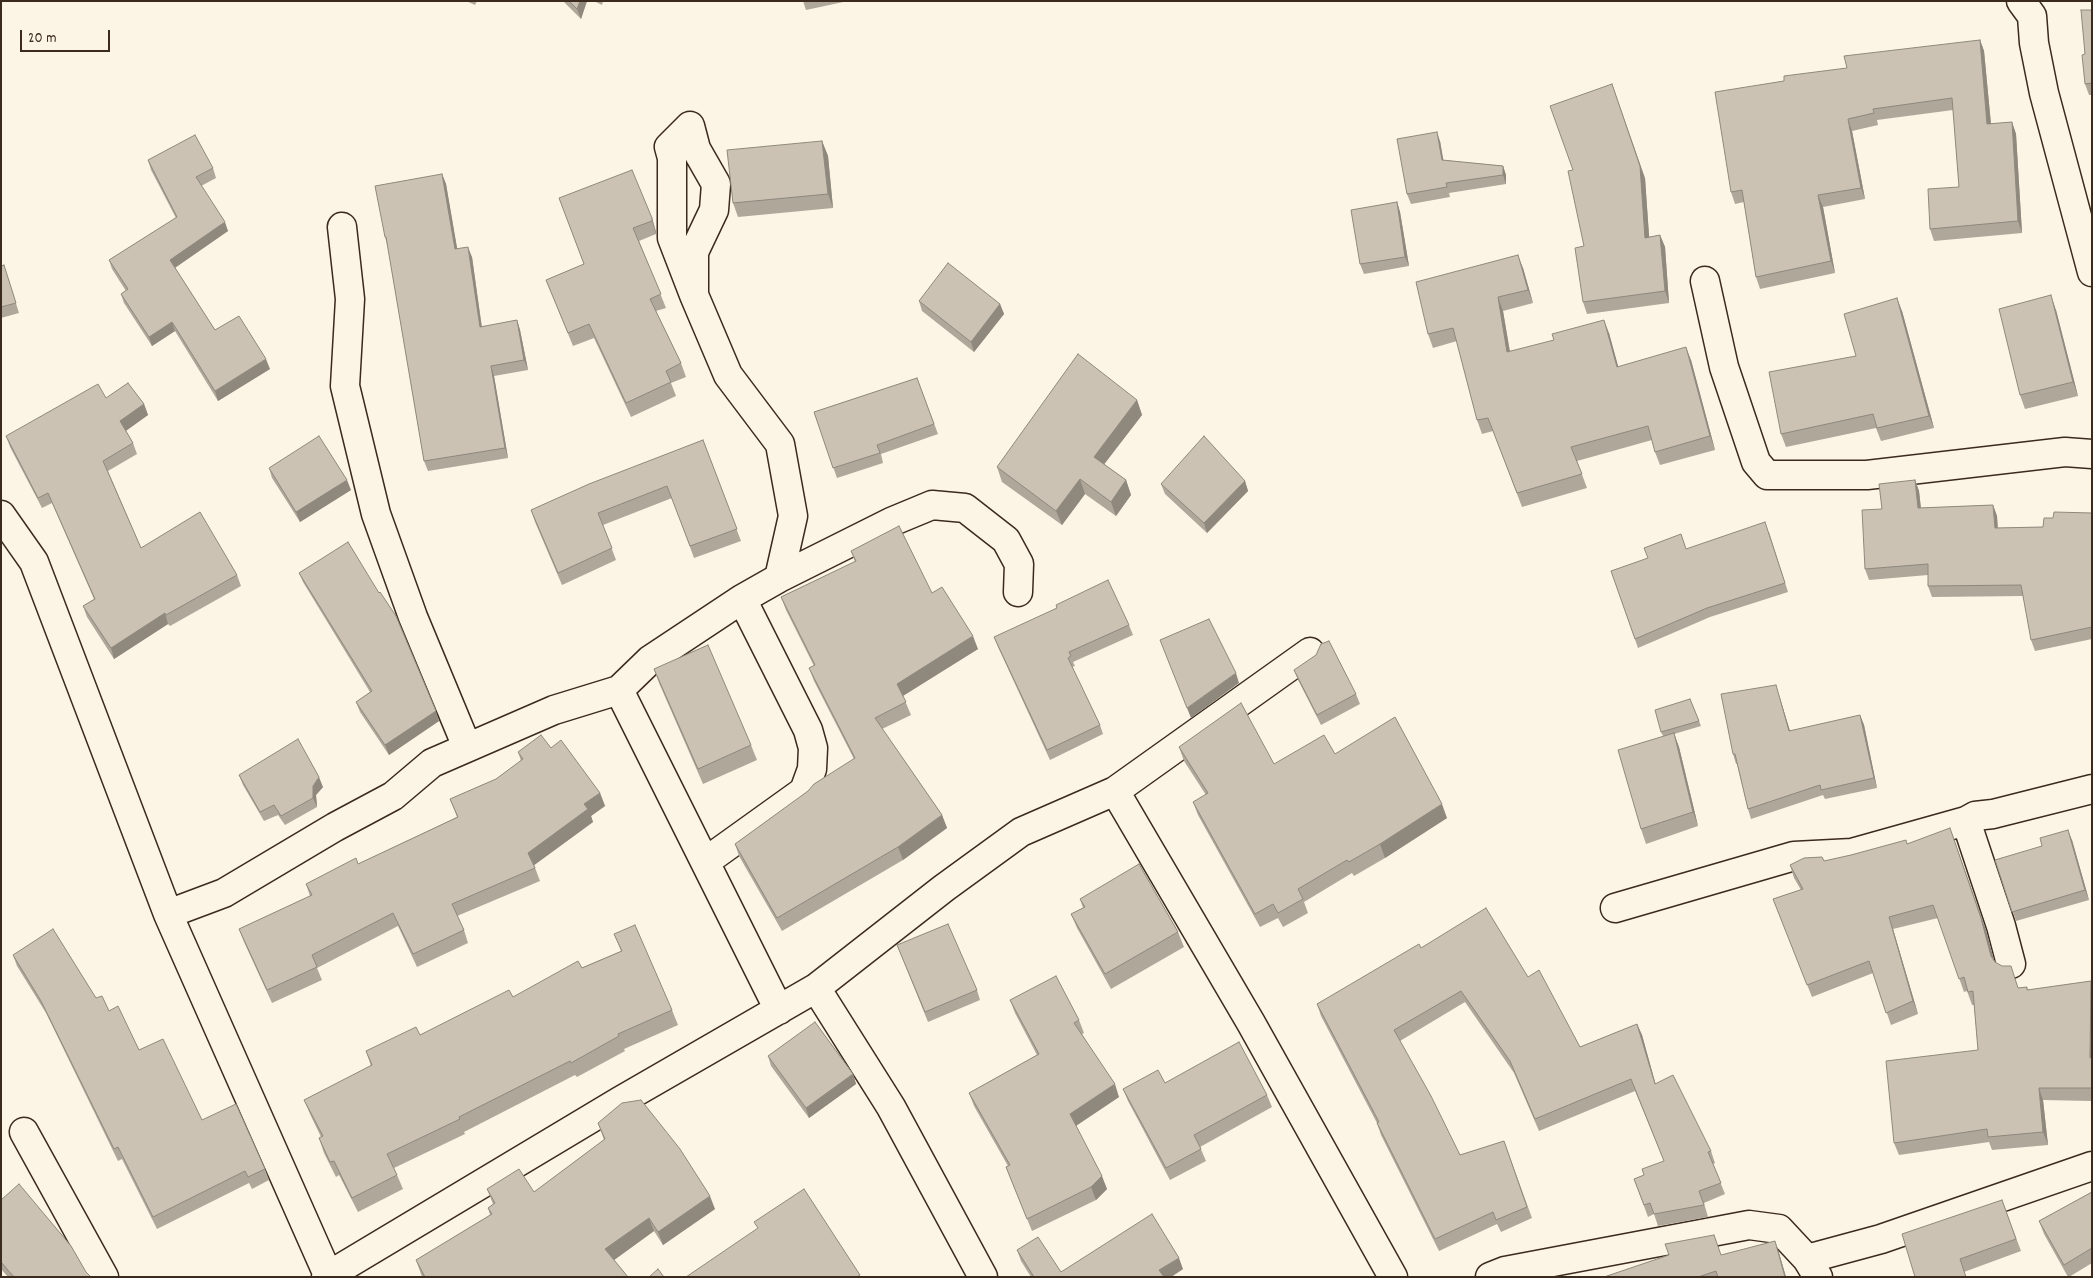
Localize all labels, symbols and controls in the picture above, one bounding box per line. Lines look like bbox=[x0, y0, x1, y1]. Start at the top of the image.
scale bar bbox=[22, 20, 112, 52]
text: 20 m bbox=[28, 28, 56, 50]

